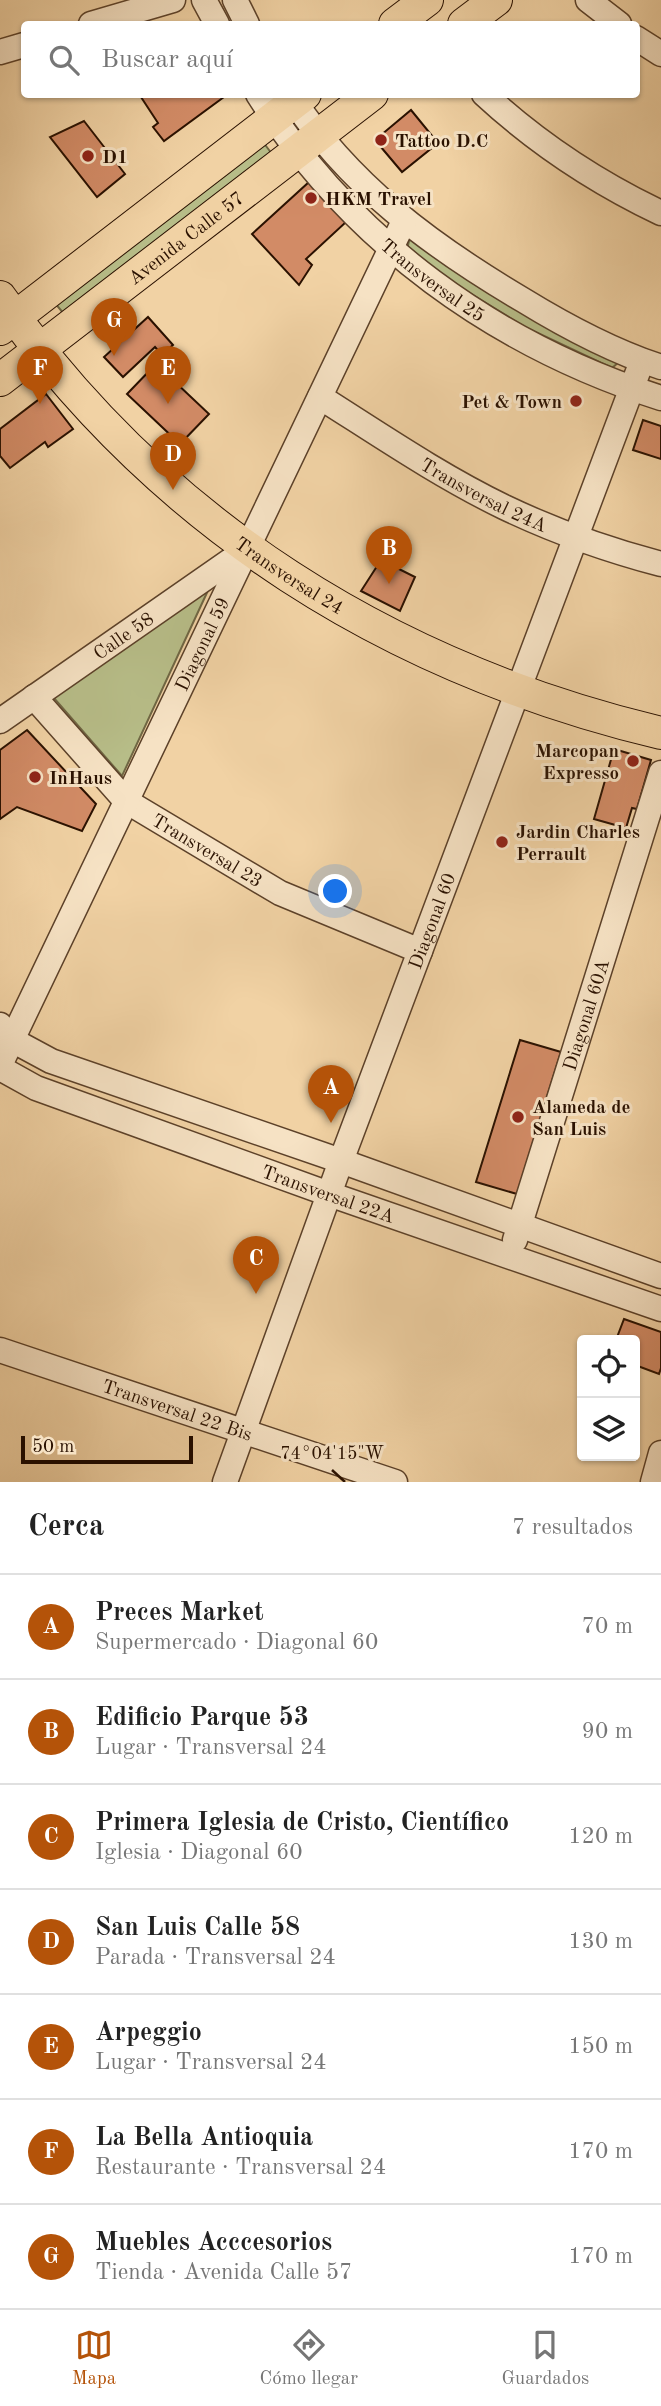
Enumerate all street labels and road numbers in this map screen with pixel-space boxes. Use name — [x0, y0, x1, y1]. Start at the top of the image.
street label: Avenida Calle 57 — [126, 189, 248, 290]
street label: Transversal 25 — [376, 236, 487, 327]
street label: Transversal 24A — [416, 456, 549, 537]
street label: Transversal 24 — [230, 535, 346, 619]
street label: Diagonal 59 — [173, 595, 234, 695]
street label: Calle 58 — [91, 610, 158, 665]
street label: Transversal 23 — [148, 812, 265, 892]
street label: Diagonal 60 — [407, 871, 460, 972]
street label: Diagonal 60A — [561, 957, 614, 1074]
street label: Transversal 22A — [259, 1163, 397, 1228]
street label: Transversal 22 Bis — [99, 1378, 254, 1446]

